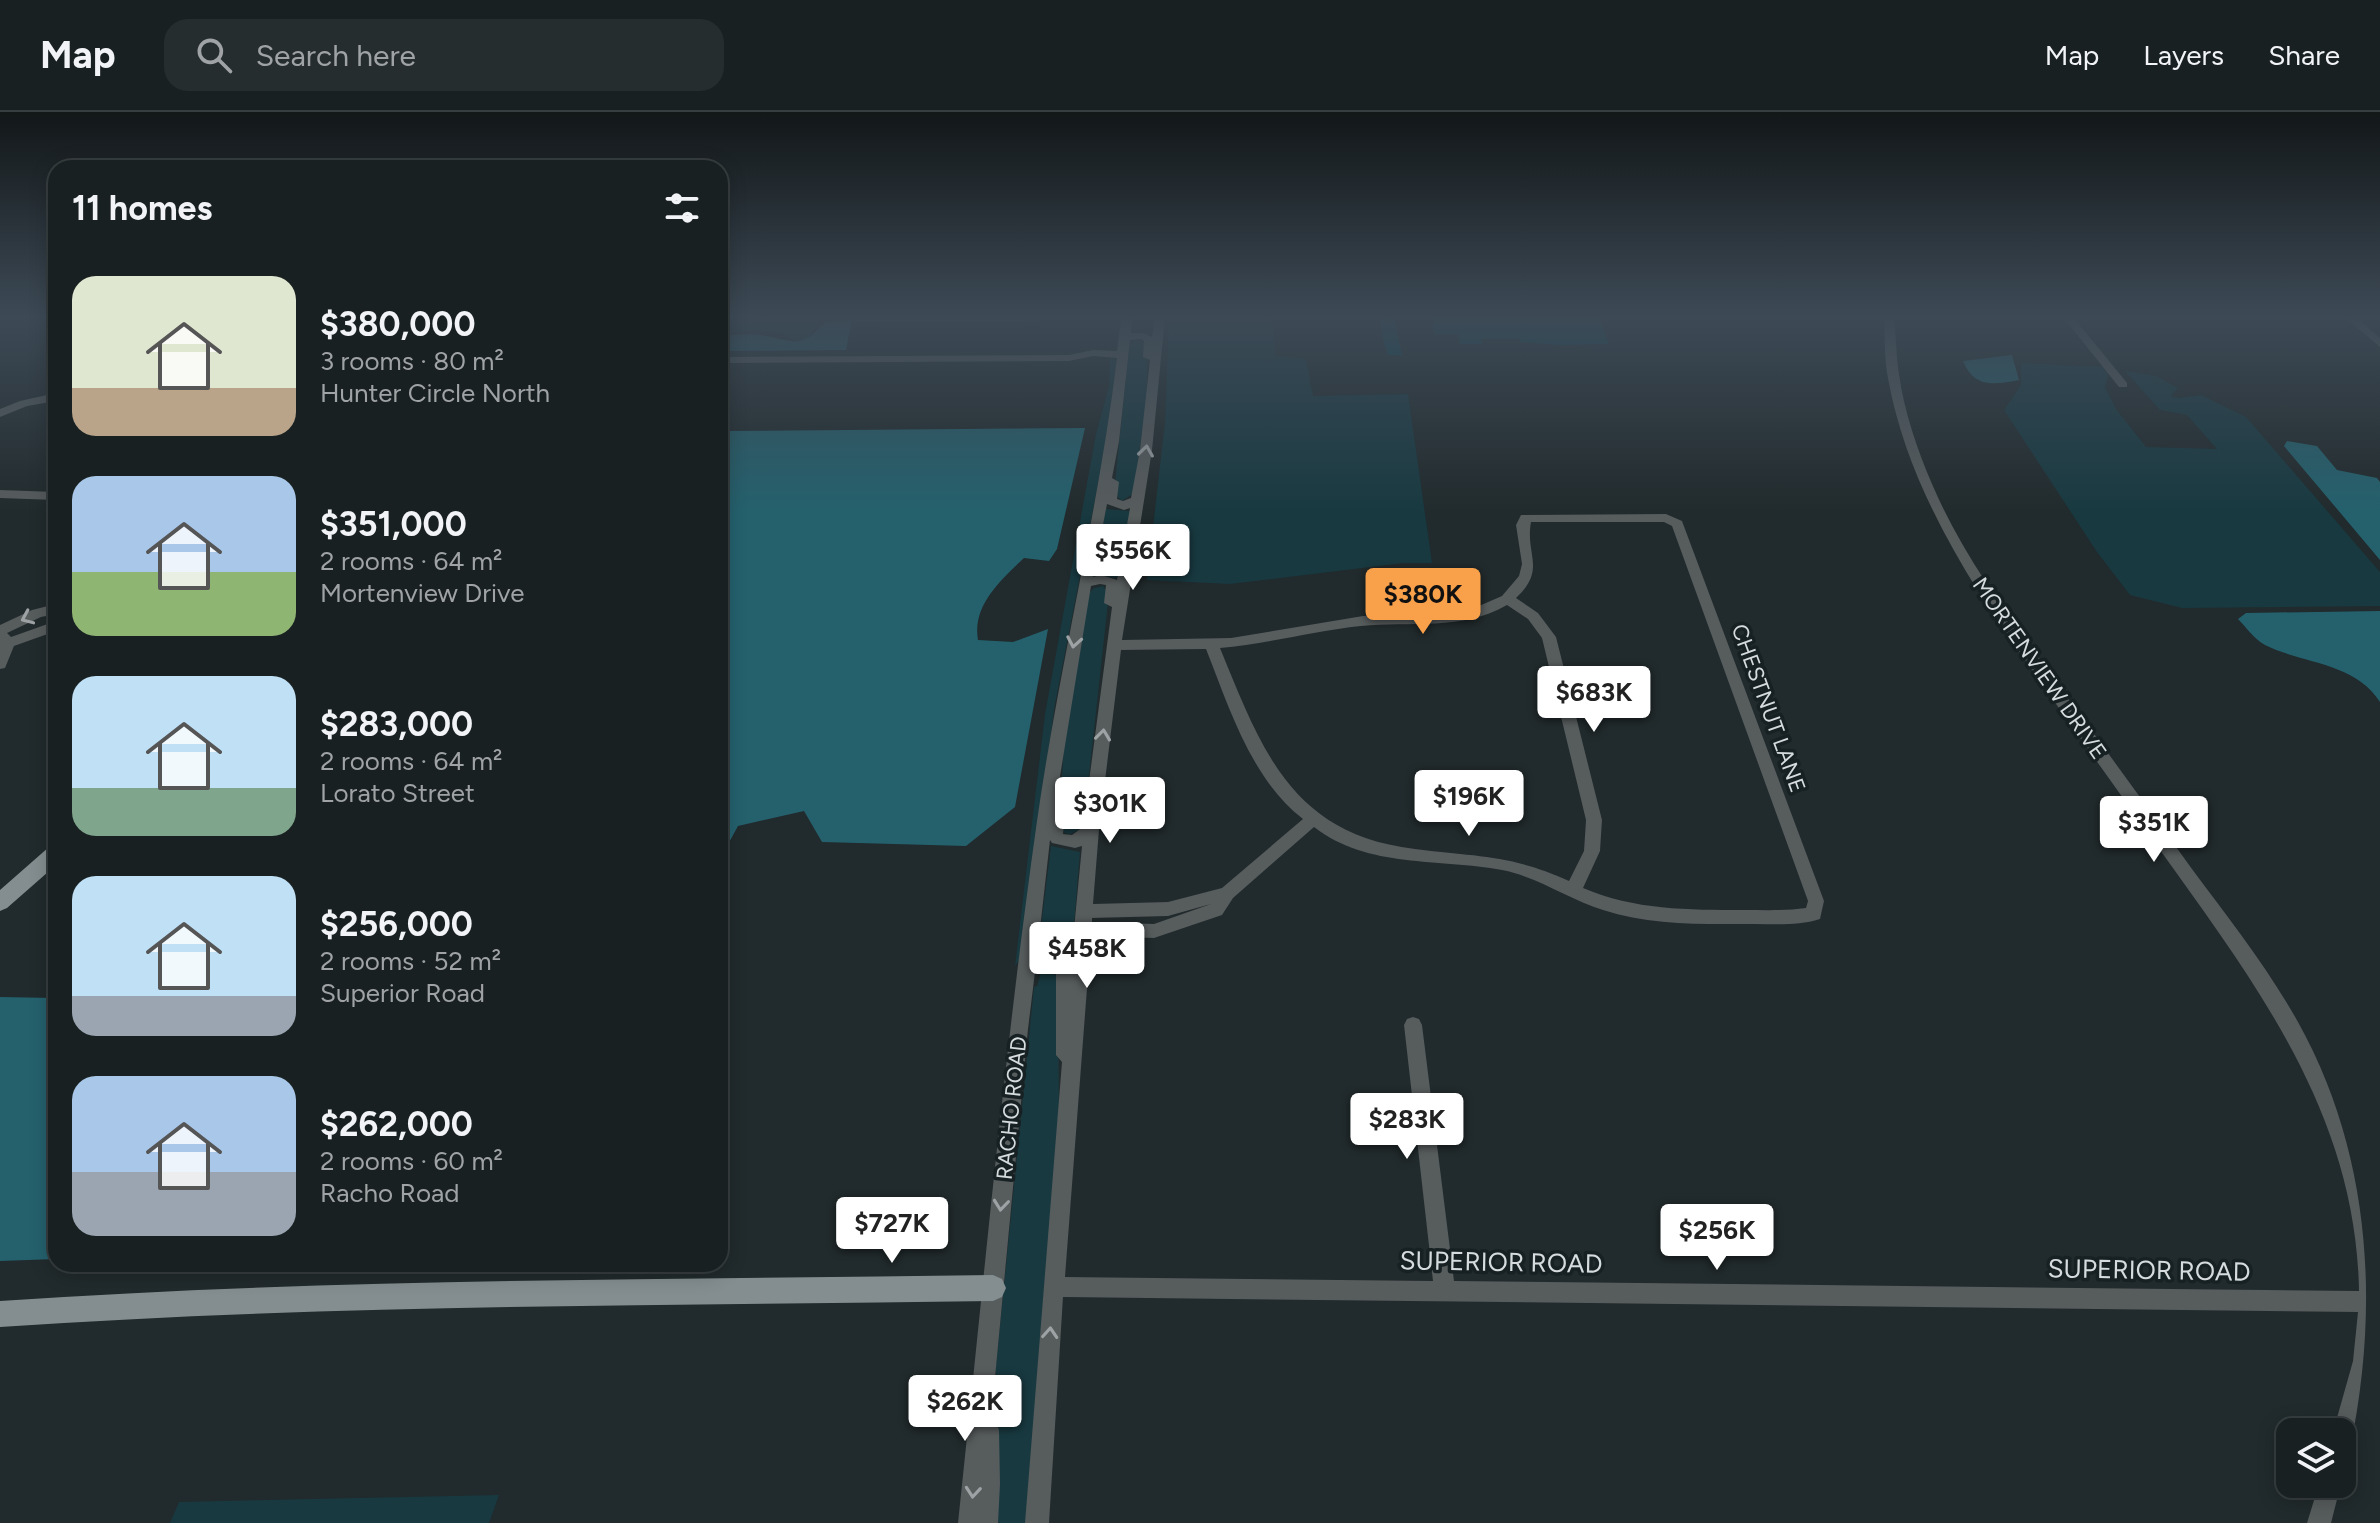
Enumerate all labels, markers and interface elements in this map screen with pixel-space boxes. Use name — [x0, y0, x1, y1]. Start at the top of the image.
search box — [164, 19, 724, 91]
text: Map — [40, 32, 116, 78]
icon: search — [192, 33, 236, 77]
text: Search here — [256, 37, 416, 74]
text: Map — [2045, 38, 2099, 72]
text: Layers — [2143, 38, 2224, 72]
text: Share — [2268, 38, 2340, 72]
icon: filters — [660, 186, 704, 230]
text: 11 homes — [72, 188, 212, 229]
text: $380,000 — [320, 304, 475, 345]
icon: home — [136, 308, 232, 404]
text: 3 rooms · 80 m² — [320, 345, 504, 377]
text: Hunter Circle North — [320, 377, 550, 409]
one-way arrow — [1137, 444, 1154, 457]
text: $351,000 — [320, 504, 467, 545]
icon: home — [136, 508, 232, 604]
pin: $556K — [1077, 524, 1189, 592]
text: $556K — [1094, 534, 1172, 566]
text: 2 rooms · 64 m² — [320, 545, 502, 577]
pin: $380K — [1367, 568, 1479, 636]
street label: MORTENVIEW DRIVE — [1967, 572, 2112, 764]
text: Mortenview Drive — [320, 577, 524, 609]
text: $380K — [1384, 578, 1462, 610]
one-way arrow — [21, 608, 35, 624]
street label: CHESTNUT LANE — [1726, 620, 1812, 796]
one-way arrow — [1066, 635, 1083, 649]
pin: $683K — [1538, 666, 1650, 734]
text: $683K — [1555, 676, 1633, 708]
text: $283,000 — [320, 704, 473, 745]
icon: home — [136, 708, 232, 804]
one-way arrow — [1094, 728, 1111, 742]
text: 2 rooms · 64 m² — [320, 745, 502, 777]
pin: $196K — [1413, 770, 1525, 838]
text: Lorato Street — [320, 777, 475, 809]
pin: $301K — [1054, 777, 1166, 845]
text: $196K — [1433, 780, 1505, 812]
text: $301K — [1073, 787, 1147, 819]
pin: $351K — [2098, 796, 2210, 864]
text: $351K — [2118, 806, 2190, 838]
text: $256,000 — [320, 904, 473, 945]
icon: home — [136, 908, 232, 1004]
pin: $458K — [1031, 922, 1143, 990]
text: $458K — [1047, 932, 1127, 964]
text: 2 rooms · 52 m² — [320, 945, 501, 977]
text: Superior Road — [320, 977, 485, 1009]
street label: RACHO ROAD — [991, 1035, 1032, 1181]
pin: $283K — [1351, 1093, 1463, 1161]
text: $283K — [1368, 1103, 1446, 1135]
text: $262,000 — [320, 1104, 473, 1145]
icon: home — [136, 1108, 232, 1204]
text: 2 rooms · 60 m² — [320, 1145, 503, 1177]
text: Racho Road — [320, 1177, 459, 1209]
pin: $727K — [836, 1197, 948, 1265]
one-way arrow — [993, 1199, 1010, 1212]
pin: $256K — [1661, 1204, 1773, 1272]
text: $727K — [854, 1207, 930, 1239]
text: $256K — [1679, 1214, 1755, 1246]
street label: SUPERIOR ROAD — [1399, 1244, 1603, 1280]
street label: SUPERIOR ROAD — [2047, 1252, 2251, 1288]
one-way arrow — [1041, 1326, 1058, 1339]
pin: $262K — [909, 1375, 1021, 1443]
text: $262K — [927, 1385, 1003, 1417]
map controls — [2276, 1418, 2356, 1498]
button: layers — [2276, 1418, 2356, 1498]
one-way arrow — [965, 1486, 982, 1499]

